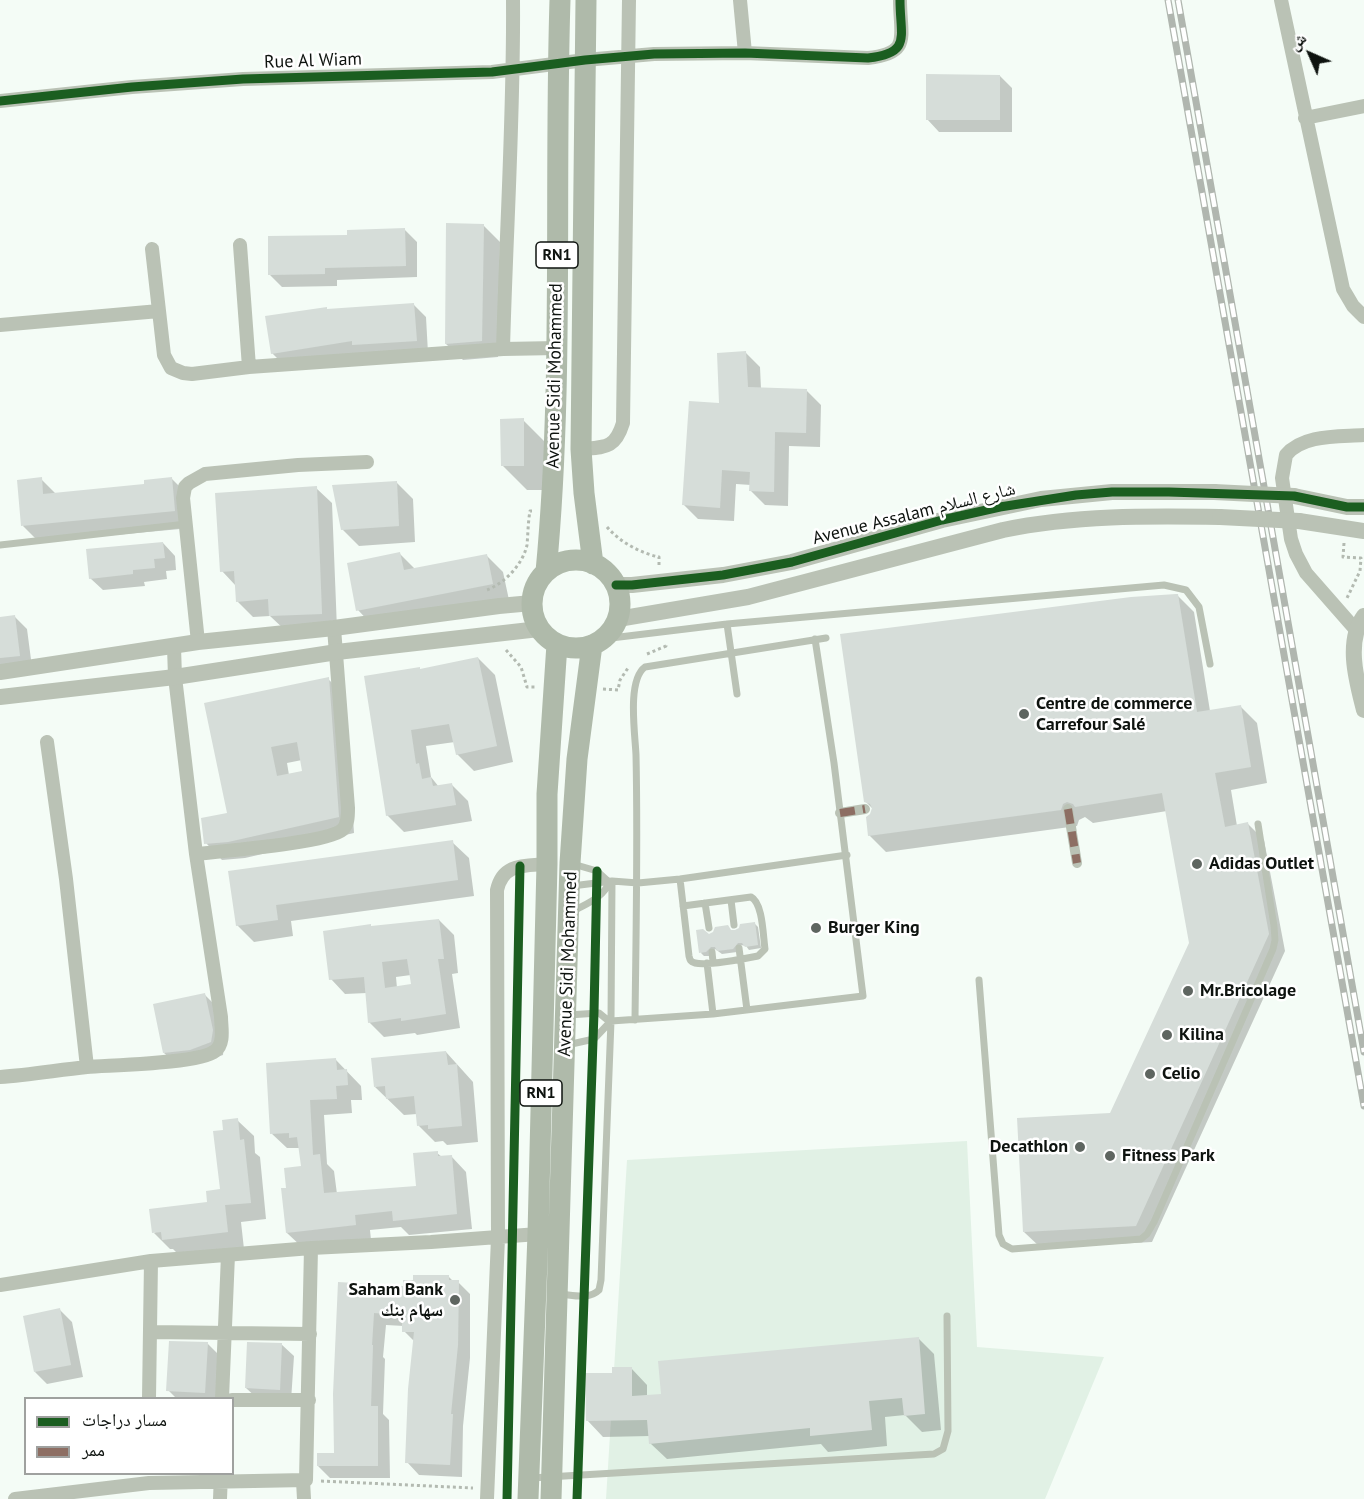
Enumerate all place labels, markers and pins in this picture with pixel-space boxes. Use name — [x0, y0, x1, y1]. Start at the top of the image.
place label: Centre de commerce Carrefour Salé — [1036, 693, 1192, 736]
marker: Centre de commerce Carrefour Salé — [1017, 707, 1031, 721]
place label: Adidas Outlet — [1209, 853, 1314, 875]
marker: Adidas Outlet — [1190, 857, 1204, 871]
place label: Burger King — [828, 917, 920, 939]
marker: Burger King — [809, 921, 823, 935]
place label: Mr.Bricolage — [1200, 980, 1296, 1002]
marker: Mr.Bricolage — [1181, 984, 1195, 998]
place label: Kilina — [1179, 1024, 1224, 1046]
marker: Kilina — [1160, 1028, 1174, 1042]
place label: Celio — [1162, 1063, 1200, 1085]
marker: Celio — [1143, 1067, 1157, 1081]
place label: Decathlon — [990, 1136, 1068, 1158]
marker: Decathlon — [1073, 1140, 1087, 1154]
place label: Fitness Park — [1122, 1145, 1215, 1167]
marker: Fitness Park — [1103, 1149, 1117, 1163]
place label: Saham Bank سهام بنك — [349, 1279, 443, 1322]
marker: Saham Bank سهام بنك — [448, 1293, 462, 1307]

